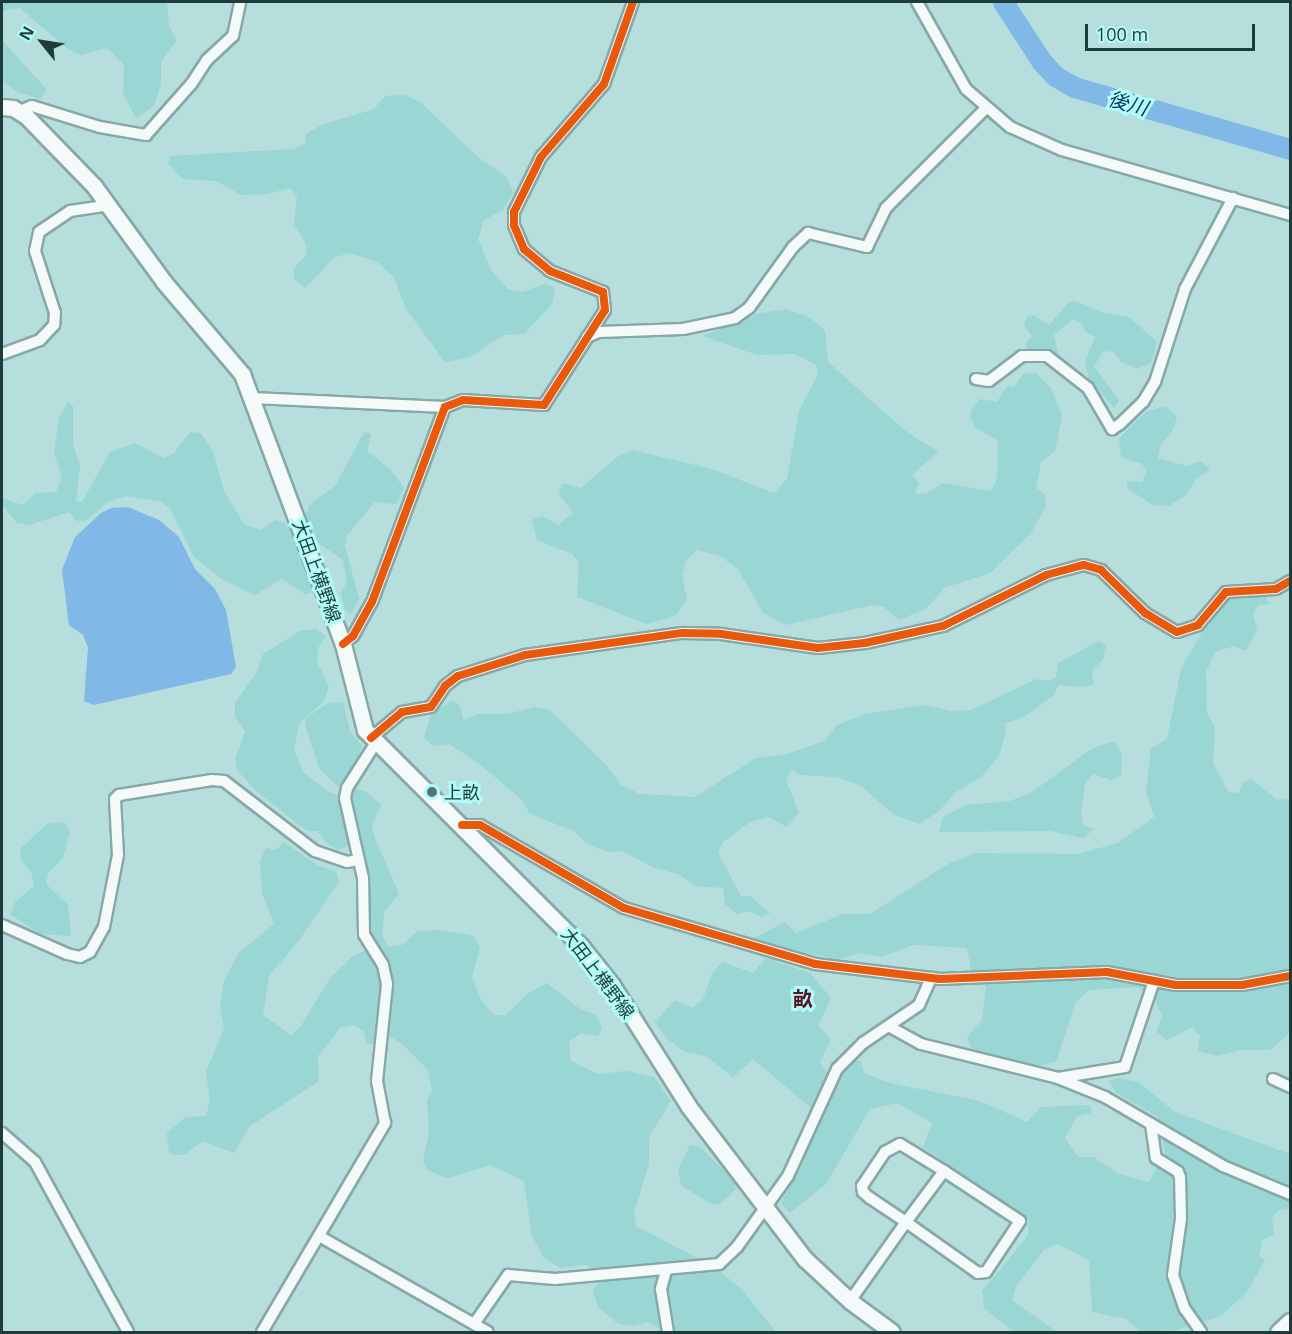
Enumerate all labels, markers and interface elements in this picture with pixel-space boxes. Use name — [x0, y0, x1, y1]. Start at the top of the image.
north arrow — [12, 12, 72, 72]
scale bar — [1088, 12, 1258, 50]
text: N — [14, 22, 39, 44]
text: 100 m — [1096, 22, 1148, 46]
water label: 後川 — [1105, 86, 1151, 120]
street label: 大田上横野線 — [288, 517, 346, 625]
place label: 上畝 — [444, 781, 480, 803]
marker: 上畝 — [425, 785, 439, 799]
street label: 大田上横野線 — [557, 923, 639, 1023]
district label: 畝 — [793, 986, 813, 1010]

